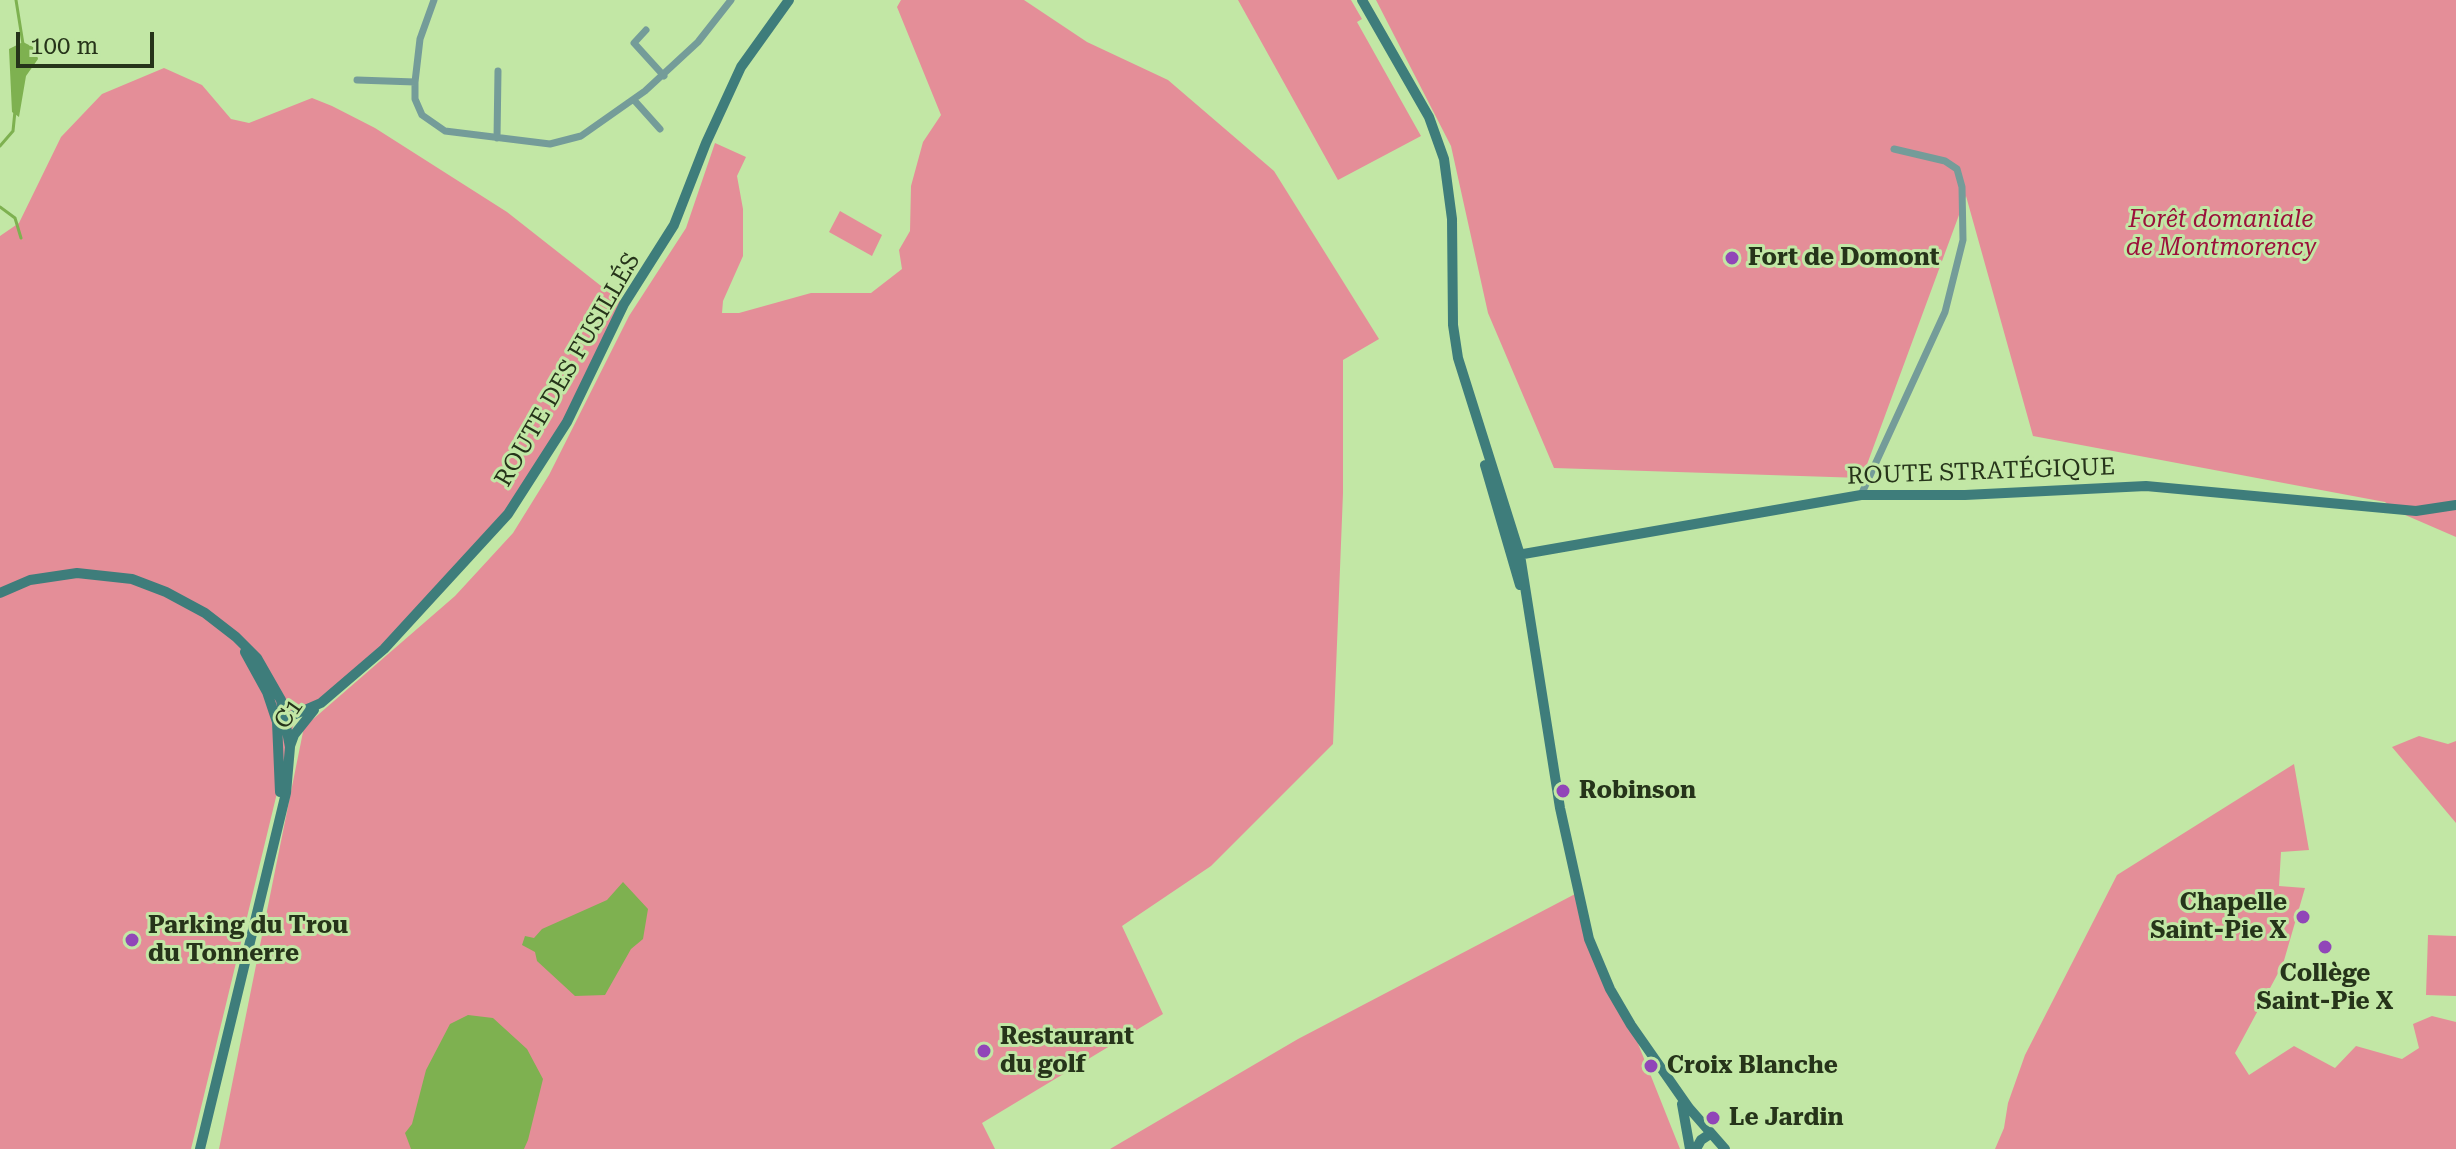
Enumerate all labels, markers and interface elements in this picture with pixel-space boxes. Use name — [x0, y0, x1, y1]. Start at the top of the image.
scale bar — [20, 16, 158, 66]
text: 100 m — [30, 32, 98, 60]
park label: Forêt domaniale de Montmorency — [2126, 206, 2316, 262]
place label: Fort de Domont — [1748, 244, 1940, 272]
street label: ROUTE DES FUSILLÉS — [489, 248, 647, 492]
marker: Fort de Domont — [1723, 249, 1741, 267]
street label: ROUTE STRATÉGIQUE — [1846, 453, 2116, 491]
street label: C1 — [268, 693, 310, 735]
place label: Robinson — [1579, 777, 1696, 805]
marker: Robinson — [1554, 782, 1572, 800]
place label: Chapelle Saint-Pie X — [2150, 889, 2287, 945]
marker: Chapelle Saint-Pie X — [2294, 908, 2312, 926]
place label: Parking du Trou du Tonnerre — [148, 912, 348, 968]
marker: Parking du Trou du Tonnerre — [123, 931, 141, 949]
marker: Collège Saint-Pie X — [2316, 938, 2334, 956]
place label: Collège Saint-Pie X — [2257, 960, 2393, 1016]
place label: Restaurant du golf — [1000, 1023, 1134, 1079]
marker: Restaurant du golf — [975, 1042, 993, 1060]
place label: Croix Blanche — [1667, 1052, 1838, 1080]
marker: Croix Blanche — [1642, 1057, 1660, 1075]
place label: Le Jardin — [1729, 1104, 1844, 1132]
marker: Le Jardin — [1704, 1109, 1722, 1127]

